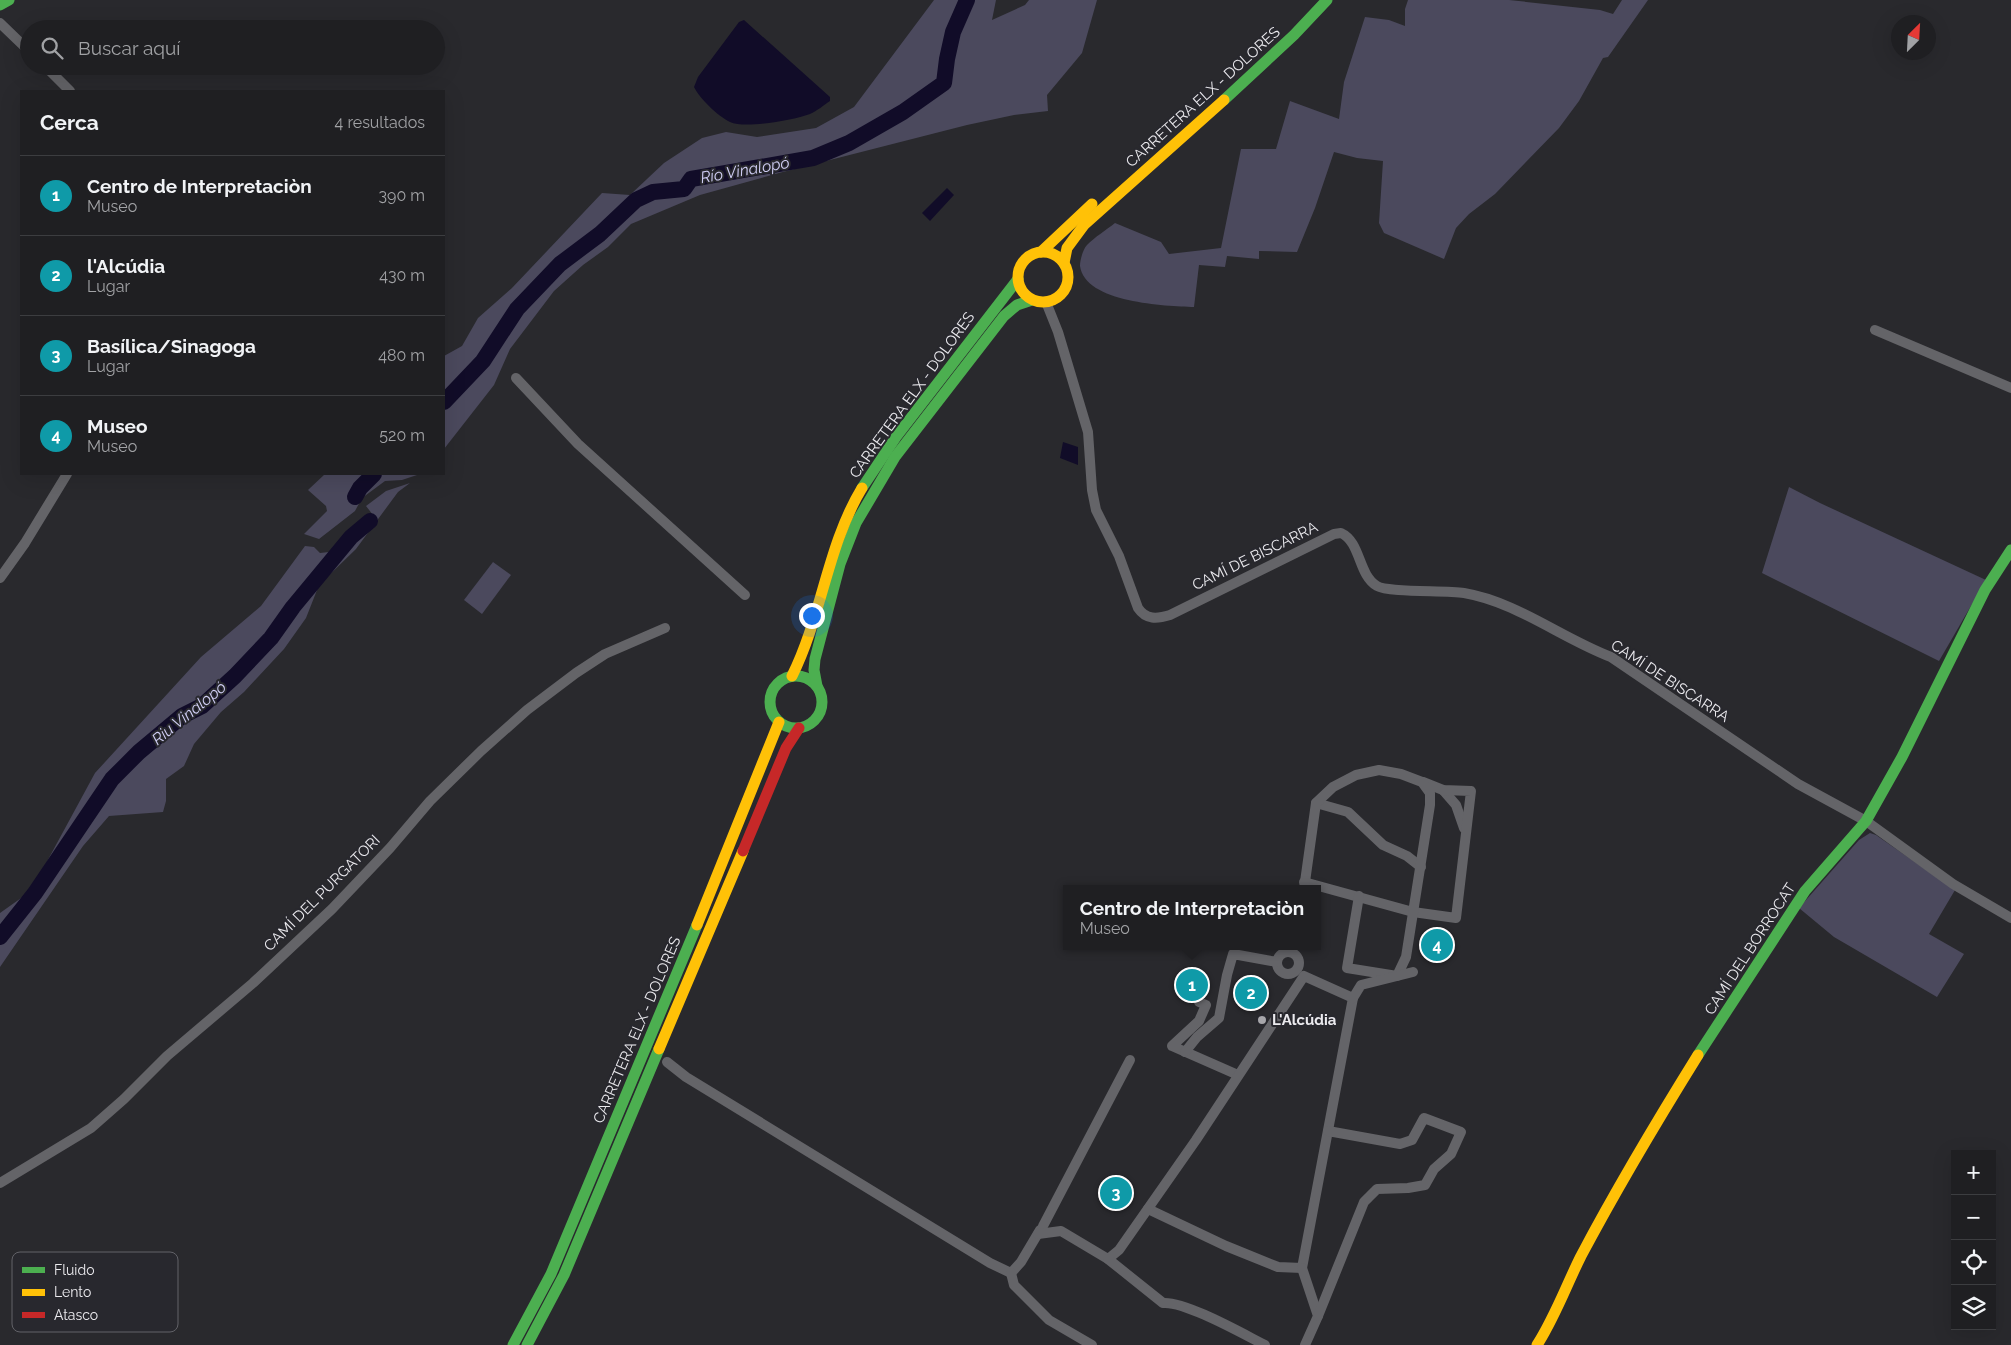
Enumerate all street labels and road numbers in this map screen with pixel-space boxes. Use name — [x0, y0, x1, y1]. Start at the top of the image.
street label: CARRETERA ELX - DOLORES — [1122, 23, 1284, 171]
street label: CARRETERA ELX - DOLORES — [846, 308, 978, 482]
street label: CAMÍ DE BISCARRA — [1189, 518, 1321, 594]
street label: CAMÍ DE BISCARRA — [1607, 636, 1733, 726]
street label: CAMÍ DEL PURGATORI — [260, 831, 384, 955]
street label: CAMÍ DEL BORROCAT — [1701, 880, 1799, 1018]
street label: CARRETERA ELX - DOLORES — [589, 934, 685, 1126]

